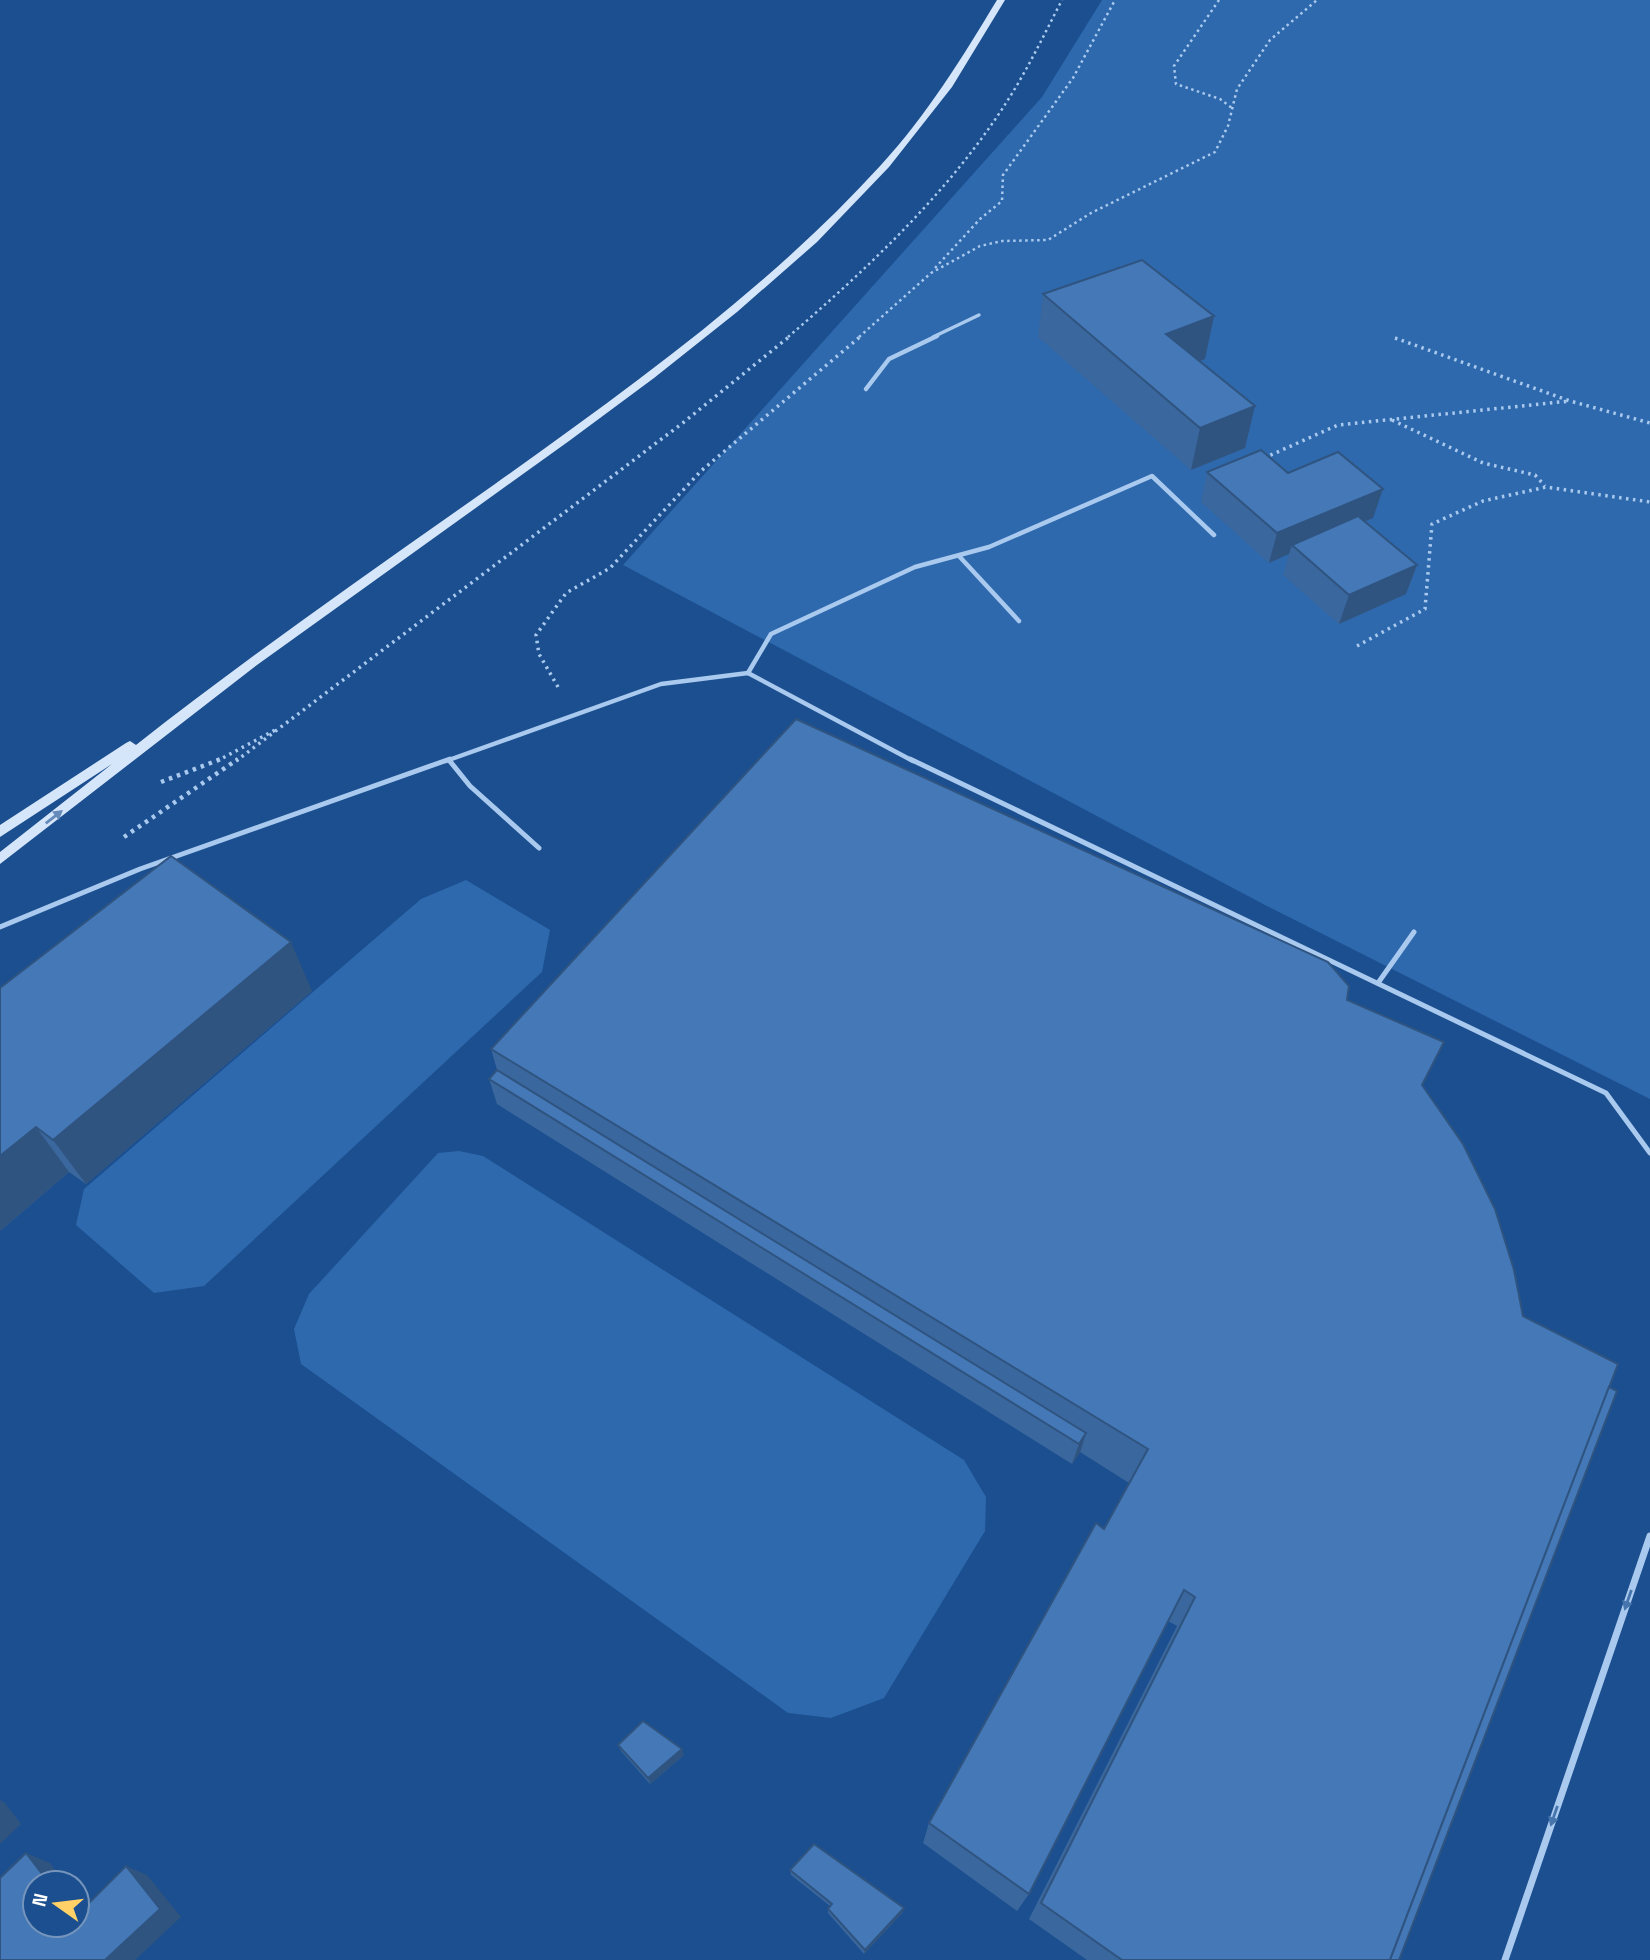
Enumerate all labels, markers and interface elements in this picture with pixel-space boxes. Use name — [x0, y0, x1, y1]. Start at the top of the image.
one-way arrow — [45, 810, 63, 825]
one-way arrow — [1622, 1590, 1633, 1611]
one-way arrow — [1548, 1805, 1559, 1826]
north arrow — [21, 1869, 91, 1939]
text: N — [26, 1891, 54, 1909]

